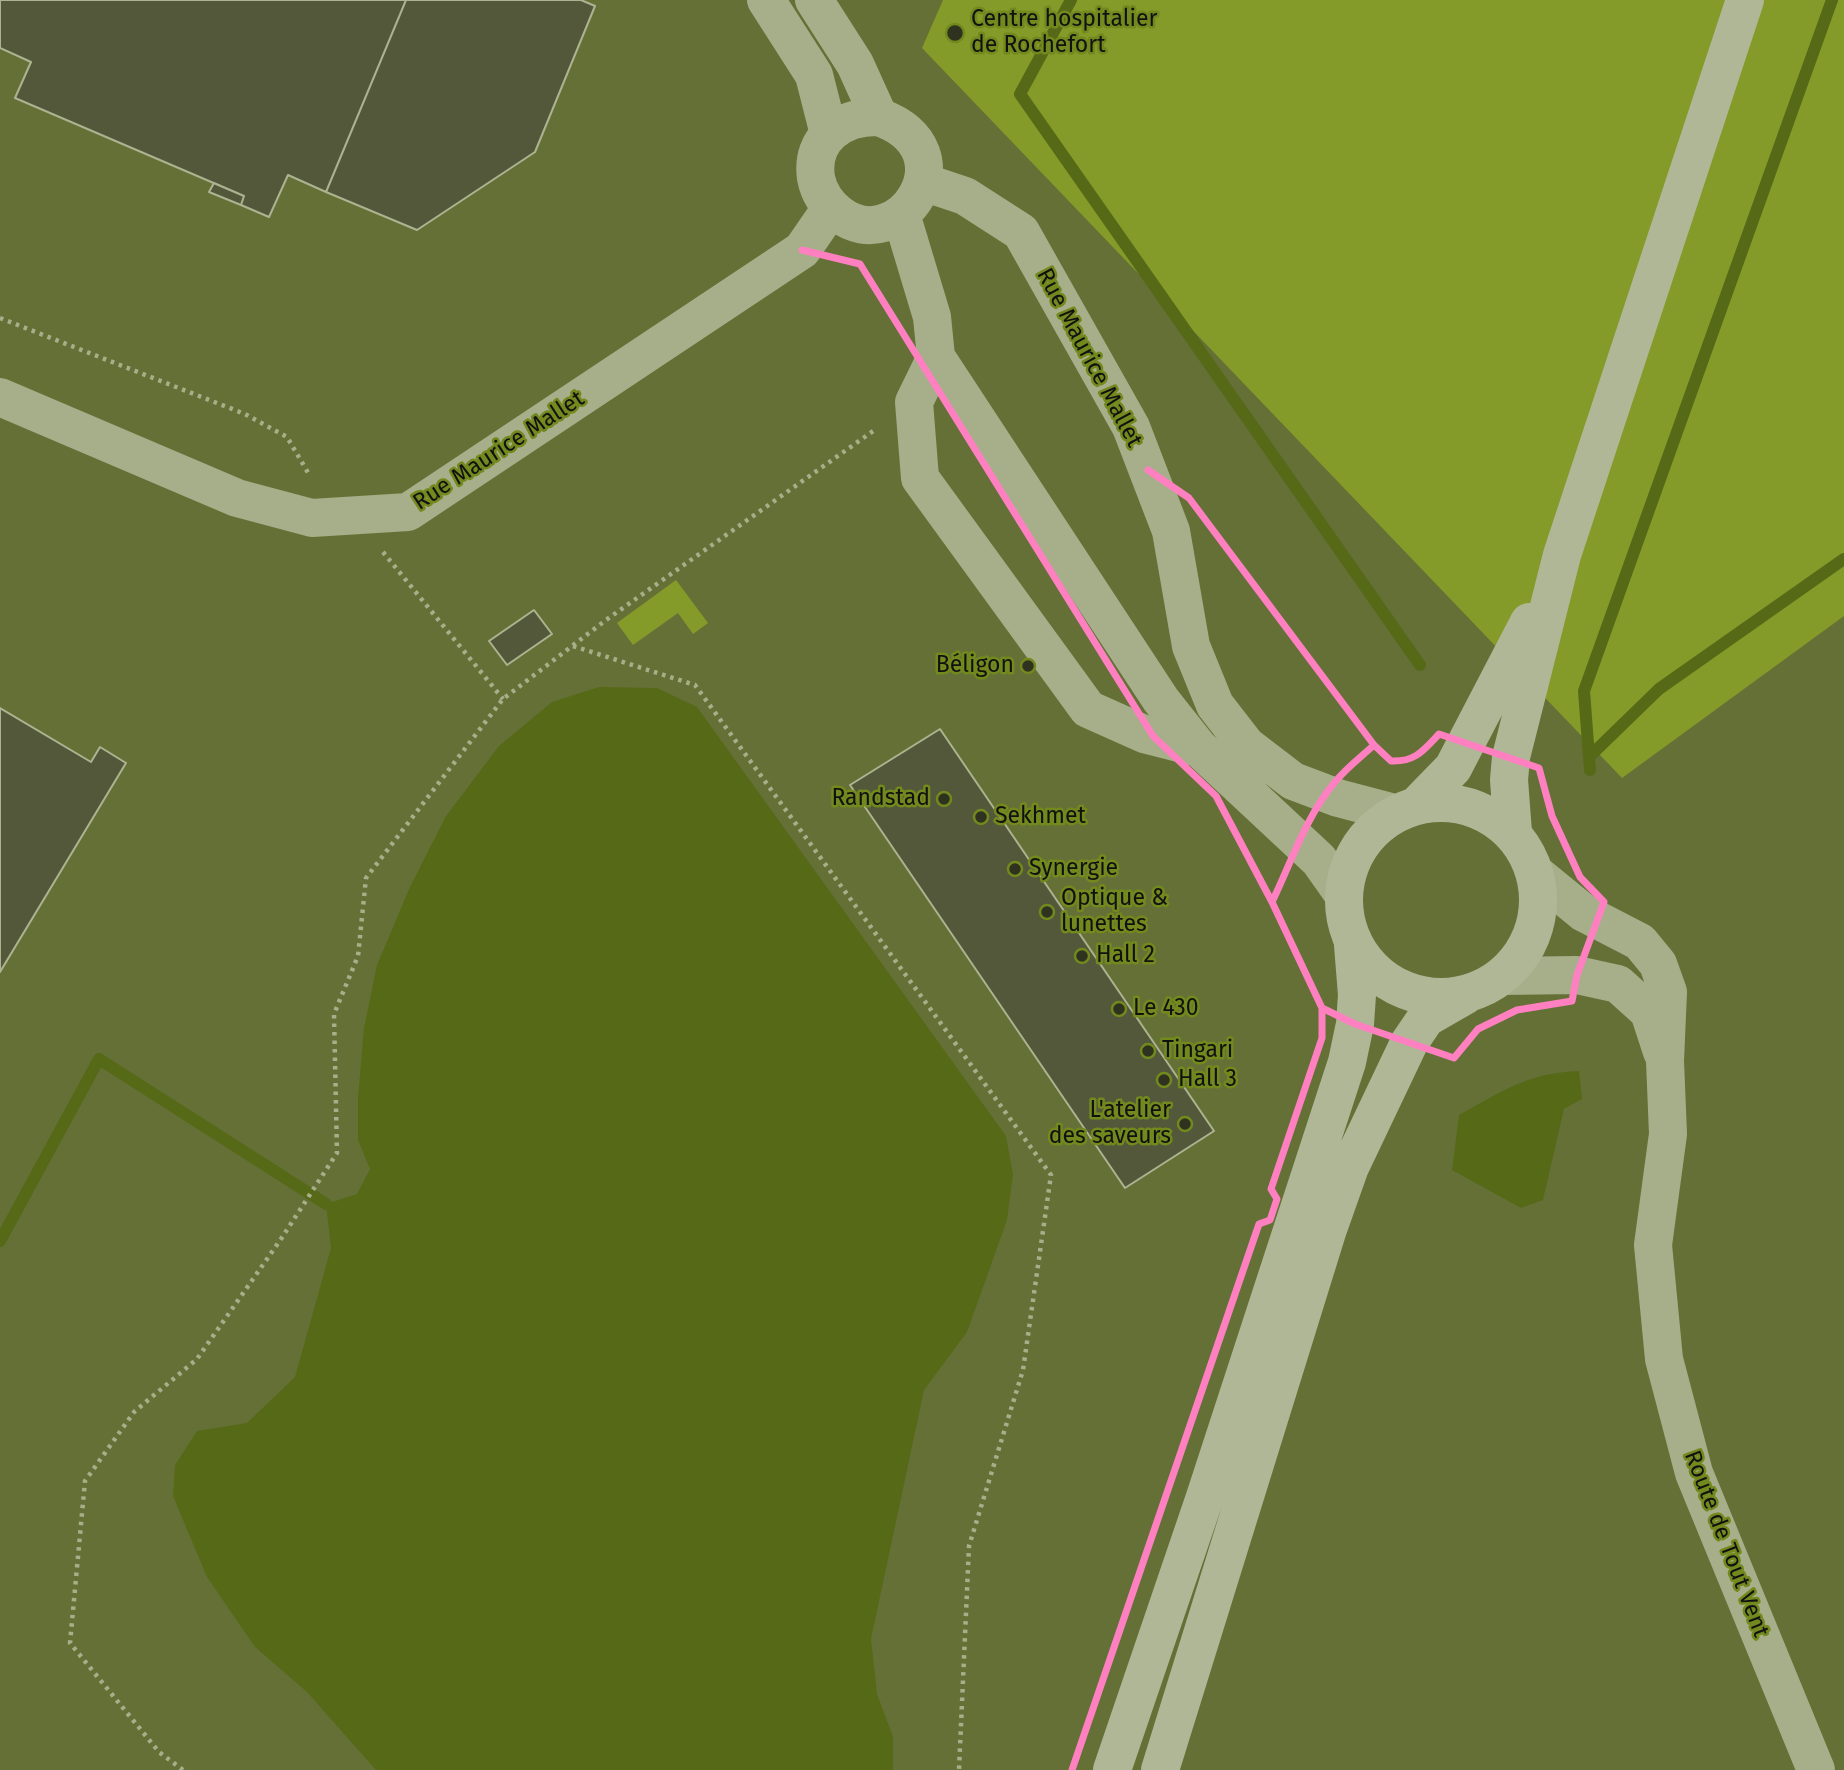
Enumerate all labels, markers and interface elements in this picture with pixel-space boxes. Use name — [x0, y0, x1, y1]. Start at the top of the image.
place label: Centre hospitalier de Rochefort — [971, 6, 1157, 60]
marker: Centre hospitalier de Rochefort — [945, 23, 965, 43]
street label: Rue Maurice Mallet — [1030, 264, 1148, 452]
street label: Rue Maurice Mallet — [408, 385, 590, 517]
place label: Béligon — [936, 652, 1014, 680]
marker: Béligon — [1020, 658, 1036, 674]
place label: Randstad — [831, 785, 930, 813]
marker: Randstad — [936, 791, 952, 807]
place label: Sekhmet — [995, 803, 1086, 831]
marker: Sekhmet — [973, 809, 989, 825]
place label: Synergie — [1029, 855, 1118, 883]
marker: Synergie — [1007, 861, 1023, 877]
place label: Optique & lunettes — [1061, 885, 1168, 939]
marker: Optique & lunettes — [1039, 904, 1055, 920]
place label: Hall 2 — [1096, 942, 1155, 970]
marker: Hall 2 — [1074, 948, 1090, 964]
place label: Le 430 — [1133, 995, 1199, 1023]
marker: Le 430 — [1111, 1001, 1127, 1017]
place label: Tingari — [1162, 1037, 1233, 1065]
marker: Tingari — [1140, 1043, 1156, 1059]
place label: Hall 3 — [1178, 1066, 1237, 1094]
marker: Hall 3 — [1156, 1072, 1172, 1088]
place label: L'atelier des saveurs — [1049, 1097, 1171, 1151]
marker: L'atelier des saveurs — [1177, 1116, 1193, 1132]
street label: Route de Tout Vent — [1678, 1447, 1774, 1641]

